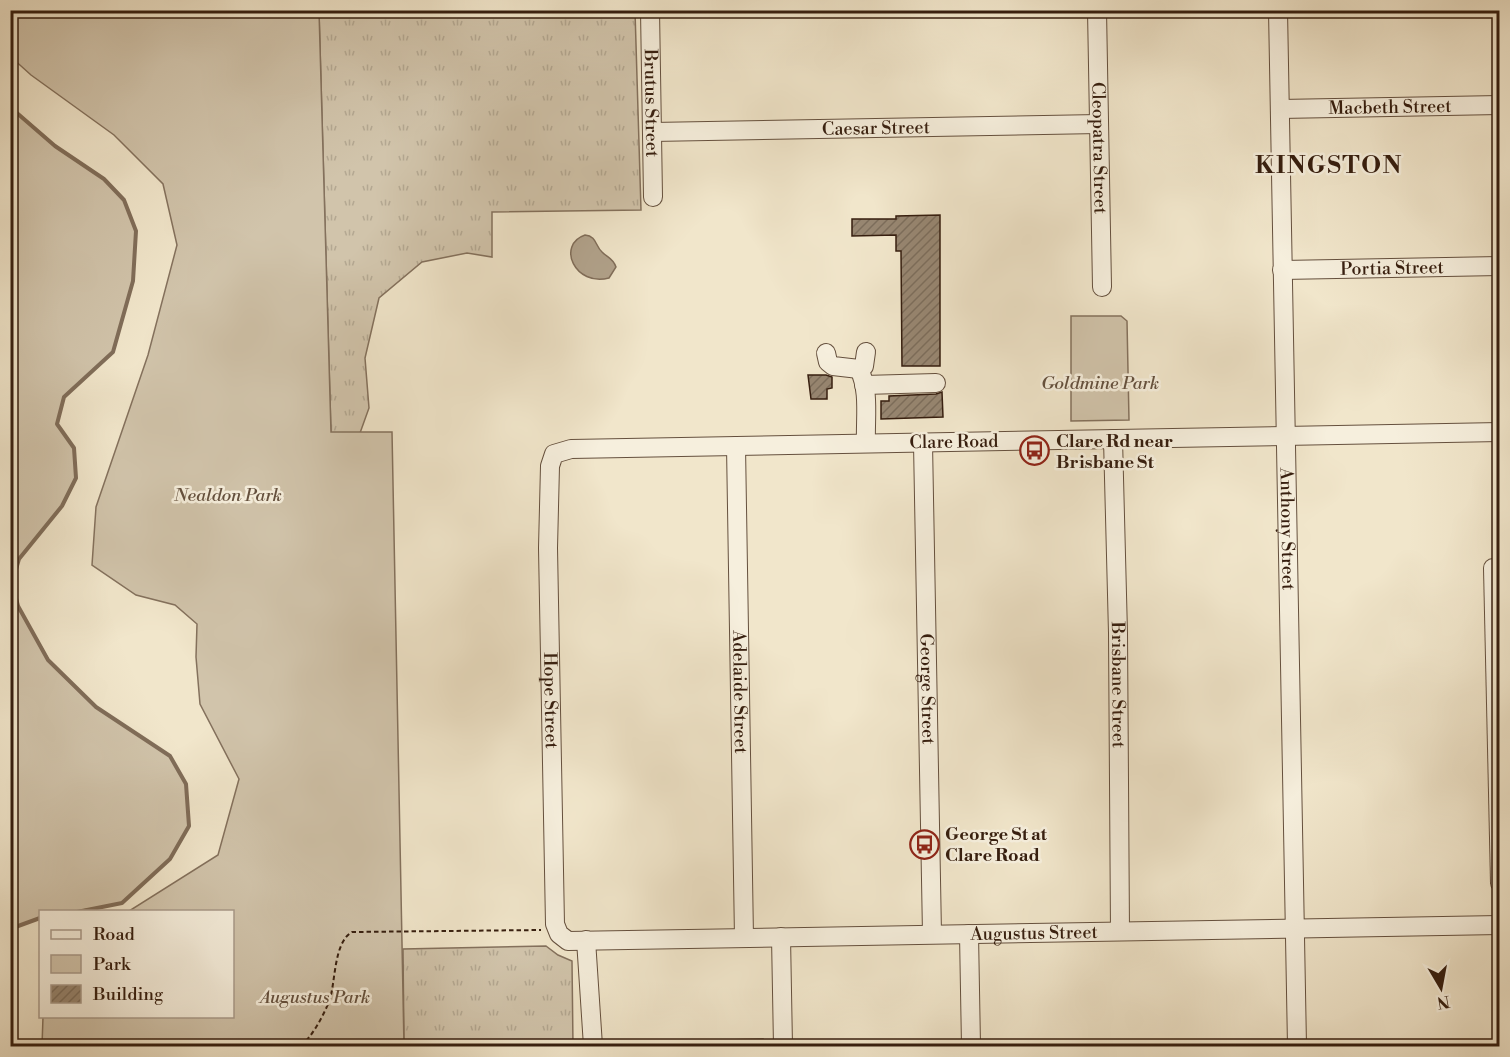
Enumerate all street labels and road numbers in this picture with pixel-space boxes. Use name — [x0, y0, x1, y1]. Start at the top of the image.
street label: Brutus Street — [639, 48, 664, 158]
street label: Cleopatra Street — [1087, 82, 1112, 215]
street label: Macbeth Street — [1328, 94, 1452, 120]
street label: Caesar Street — [822, 116, 931, 140]
street label: Portia Street — [1340, 256, 1445, 280]
street label: Clare Road — [909, 430, 999, 454]
street label: Anthony Street — [1275, 466, 1300, 591]
street label: Brisbane Street — [1106, 620, 1130, 749]
street label: Adelaide Street — [727, 629, 753, 755]
street label: George Street — [915, 633, 940, 745]
street label: Hope Street — [538, 652, 563, 750]
street label: Augustus Street — [969, 920, 1099, 946]

